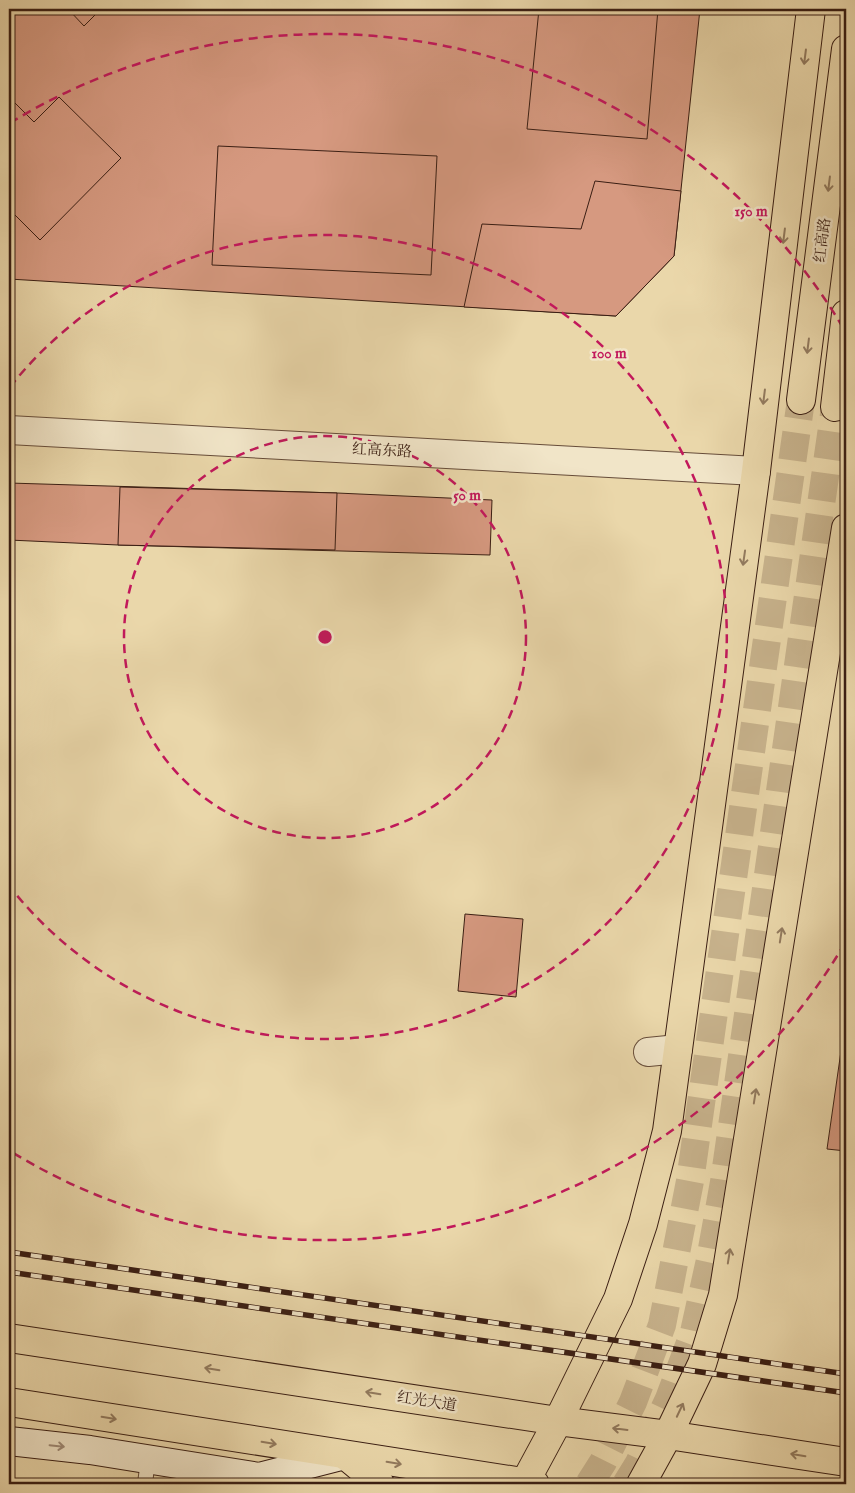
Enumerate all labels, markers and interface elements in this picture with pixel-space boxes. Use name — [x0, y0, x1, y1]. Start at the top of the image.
one-way arrow — [800, 49, 810, 65]
one-way arrow — [824, 176, 834, 192]
text: 150 m — [734, 202, 768, 221]
street label: 红高路 — [810, 217, 835, 264]
one-way arrow — [779, 228, 789, 244]
one-way arrow — [803, 337, 813, 353]
text: 100 m — [591, 344, 627, 363]
one-way arrow — [759, 389, 769, 405]
street label: 红高东路 — [352, 439, 412, 462]
text: 50 m — [453, 486, 481, 505]
one-way arrow — [739, 550, 749, 566]
centre of rings — [316, 628, 334, 646]
one-way arrow — [776, 928, 786, 944]
one-way arrow — [750, 1088, 760, 1104]
one-way arrow — [724, 1248, 734, 1264]
one-way arrow — [204, 1363, 220, 1373]
street label: 红光大道 — [396, 1387, 458, 1416]
one-way arrow — [365, 1388, 381, 1398]
one-way arrow — [676, 1403, 685, 1418]
one-way arrow — [100, 1413, 116, 1423]
one-way arrow — [612, 1424, 628, 1434]
one-way arrow — [261, 1439, 277, 1449]
one-way arrow — [49, 1441, 65, 1451]
one-way arrow — [790, 1450, 806, 1460]
one-way arrow — [385, 1458, 401, 1468]

